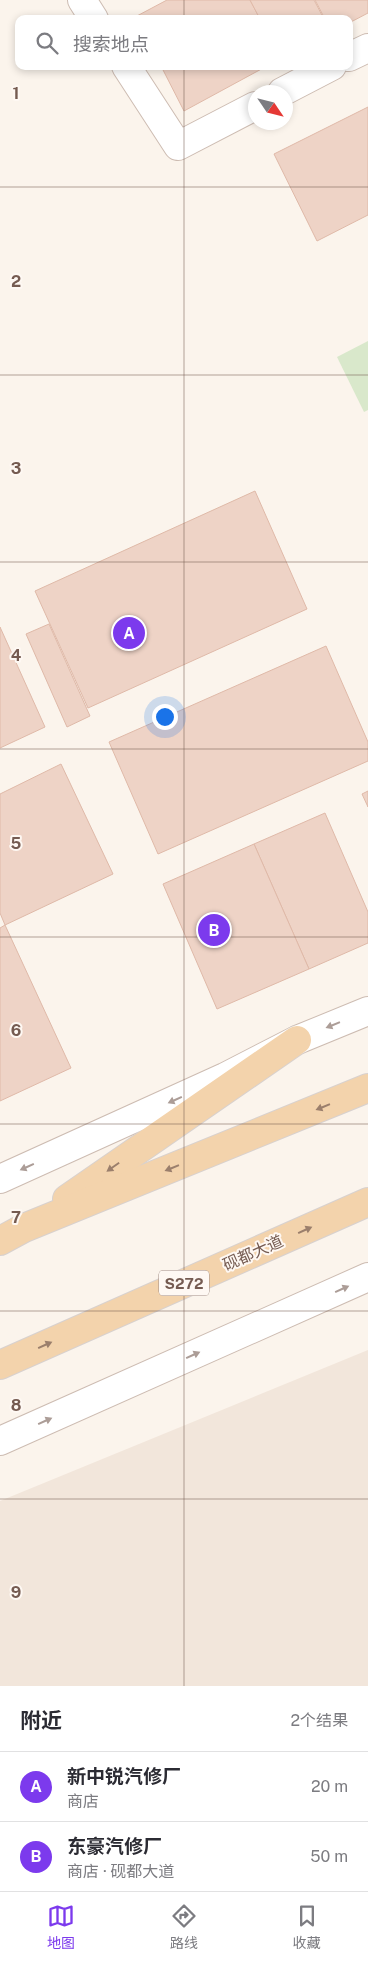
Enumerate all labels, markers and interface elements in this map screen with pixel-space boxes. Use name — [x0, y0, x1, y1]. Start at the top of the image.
search box — [15, 15, 353, 70]
icon: search — [33, 29, 61, 57]
text: 搜索地点 — [73, 33, 149, 55]
text: 1 — [13, 84, 19, 103]
north arrow — [248, 85, 293, 130]
text: 2 — [11, 272, 21, 291]
text: 3 — [11, 459, 21, 478]
pin: A — [113, 614, 145, 652]
text: 4 — [11, 646, 22, 665]
your location — [152, 704, 178, 730]
text: 5 — [11, 834, 22, 853]
pin: B — [198, 911, 230, 949]
text: 6 — [11, 1021, 21, 1040]
one-way arrow — [325, 1022, 340, 1030]
one-way arrow — [168, 1096, 182, 1104]
one-way arrow — [316, 1103, 330, 1111]
one-way arrow — [106, 1162, 120, 1172]
one-way arrow — [20, 1163, 34, 1171]
one-way arrow — [164, 1164, 179, 1172]
text: 7 — [11, 1208, 21, 1227]
one-way arrow — [298, 1225, 312, 1233]
street label: 砚都大道 — [220, 1231, 286, 1275]
road number: S272 — [159, 1270, 209, 1296]
one-way arrow — [335, 1284, 349, 1292]
one-way arrow — [38, 1341, 52, 1349]
one-way arrow — [186, 1350, 200, 1358]
text: 8 — [11, 1396, 22, 1415]
one-way arrow — [38, 1416, 52, 1424]
text: 9 — [11, 1583, 21, 1602]
text: 附近 — [20, 1708, 62, 1733]
text: 2个结果 — [290, 1711, 348, 1730]
text: 新中锐汽修厂 — [67, 1765, 181, 1787]
text: A — [30, 1777, 42, 1796]
text: 20 m — [311, 1777, 348, 1796]
text: 商店 — [67, 1792, 99, 1811]
text: 东豪汽修厂 — [67, 1835, 162, 1857]
text: B — [31, 1847, 41, 1866]
text: 50 m — [310, 1847, 348, 1866]
text: 商店 · 砚都大道 — [67, 1862, 174, 1881]
tab: 地图 — [47, 1902, 75, 1952]
tab: 路线 — [170, 1902, 198, 1952]
tab: 收藏 — [293, 1902, 321, 1952]

